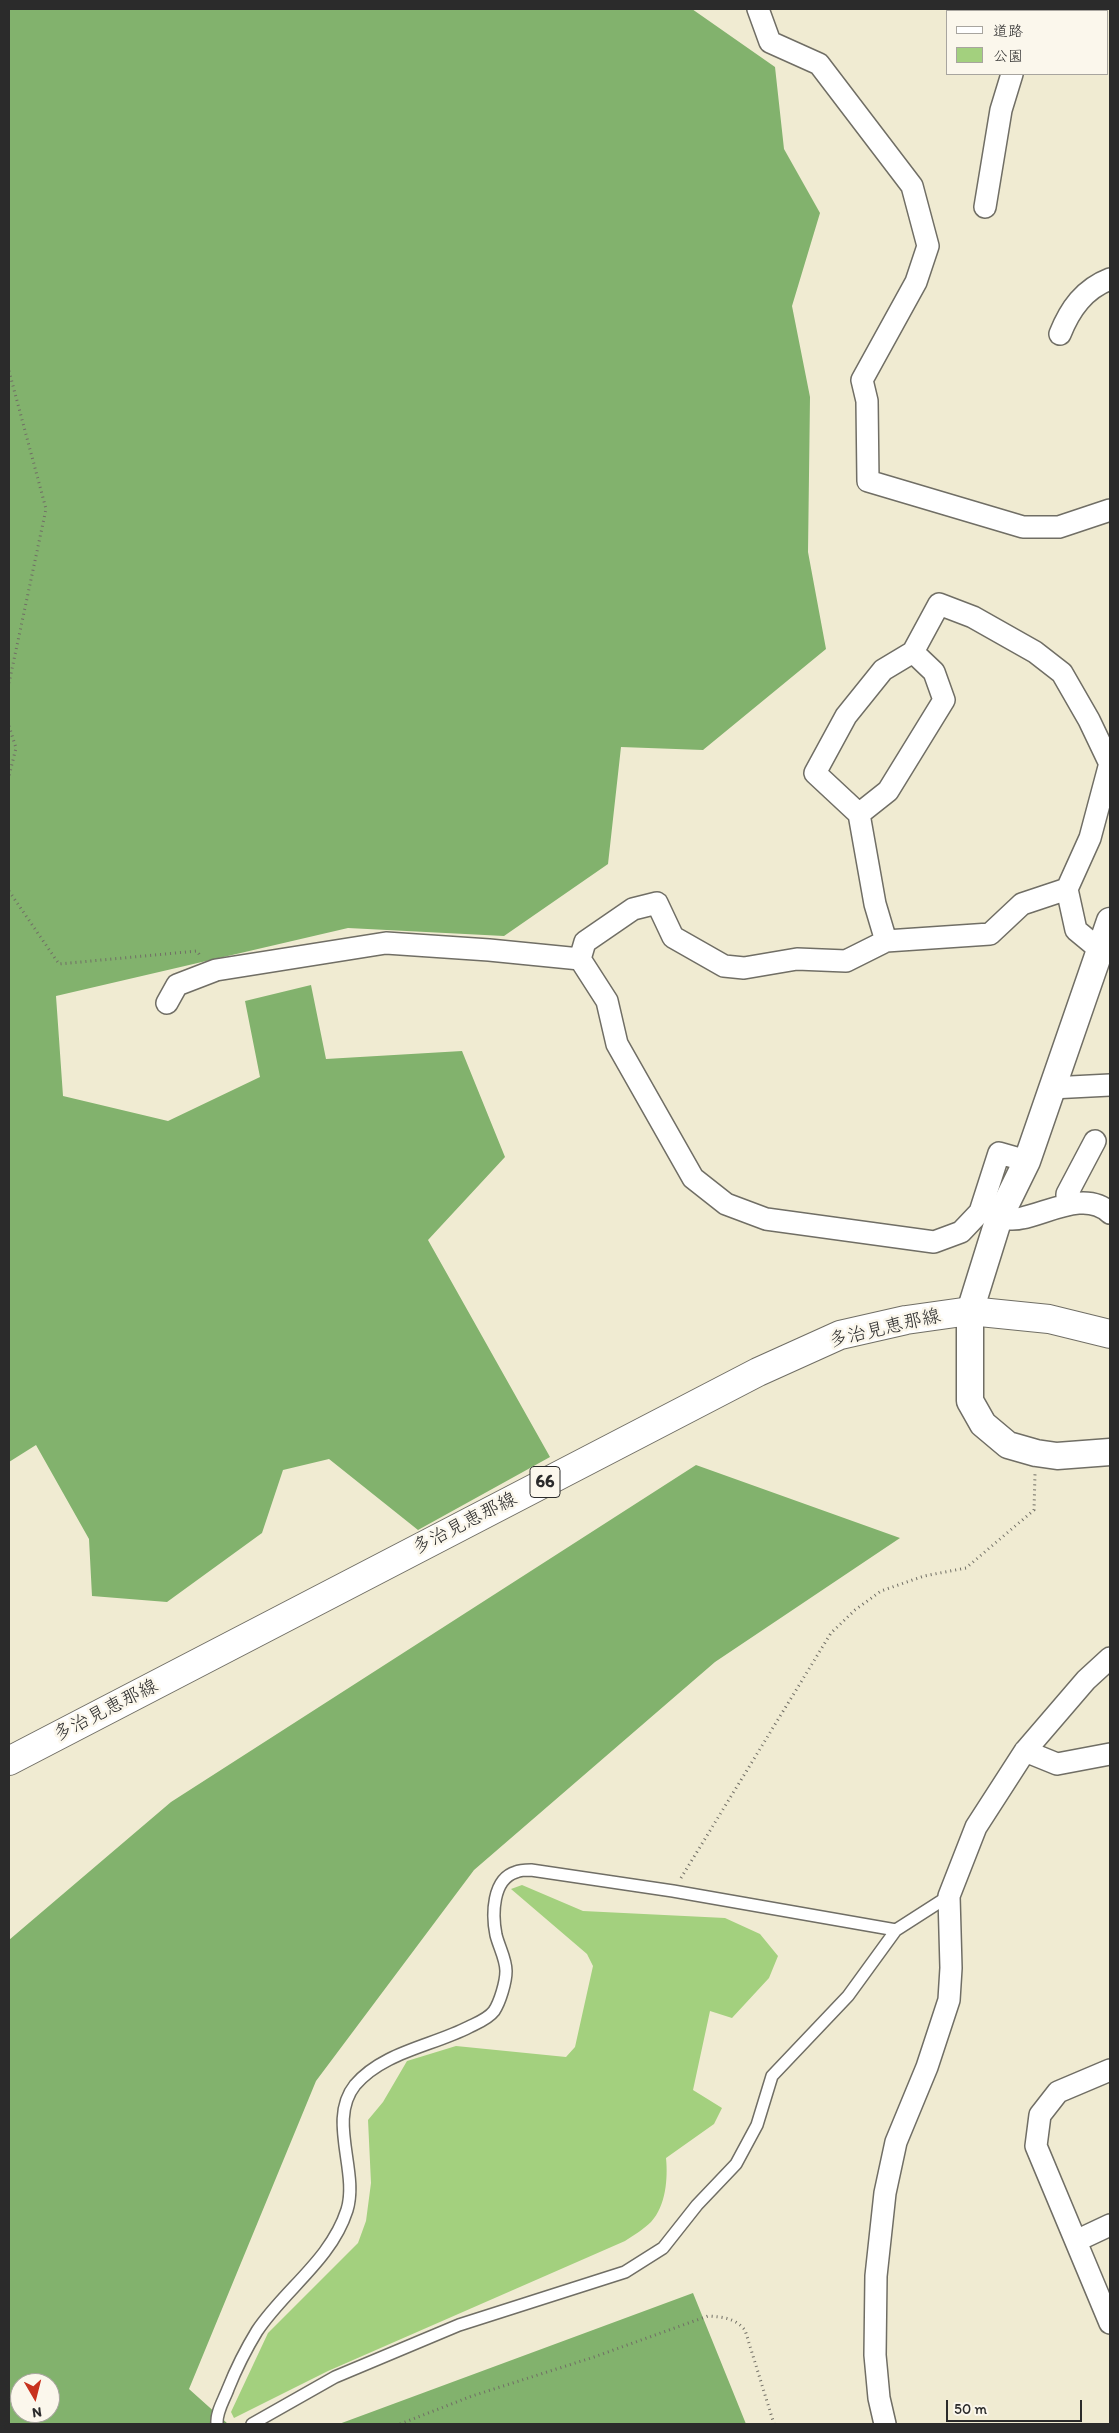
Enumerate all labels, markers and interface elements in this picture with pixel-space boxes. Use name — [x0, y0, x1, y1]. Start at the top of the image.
legend — [946, 10, 1109, 75]
text: 道路 — [993, 22, 1023, 40]
text: 公園 — [993, 47, 1023, 65]
street label: 多治見恵那線 — [827, 1305, 943, 1353]
road number: 66 — [530, 1466, 560, 1498]
street label: 多治見恵那線 — [409, 1488, 521, 1560]
street label: 多治見恵那線 — [50, 1675, 162, 1747]
north arrow — [10, 2373, 60, 2423]
scale bar — [949, 2390, 1085, 2422]
text: 50 m — [954, 2400, 987, 2418]
text: N — [31, 2403, 43, 2421]

